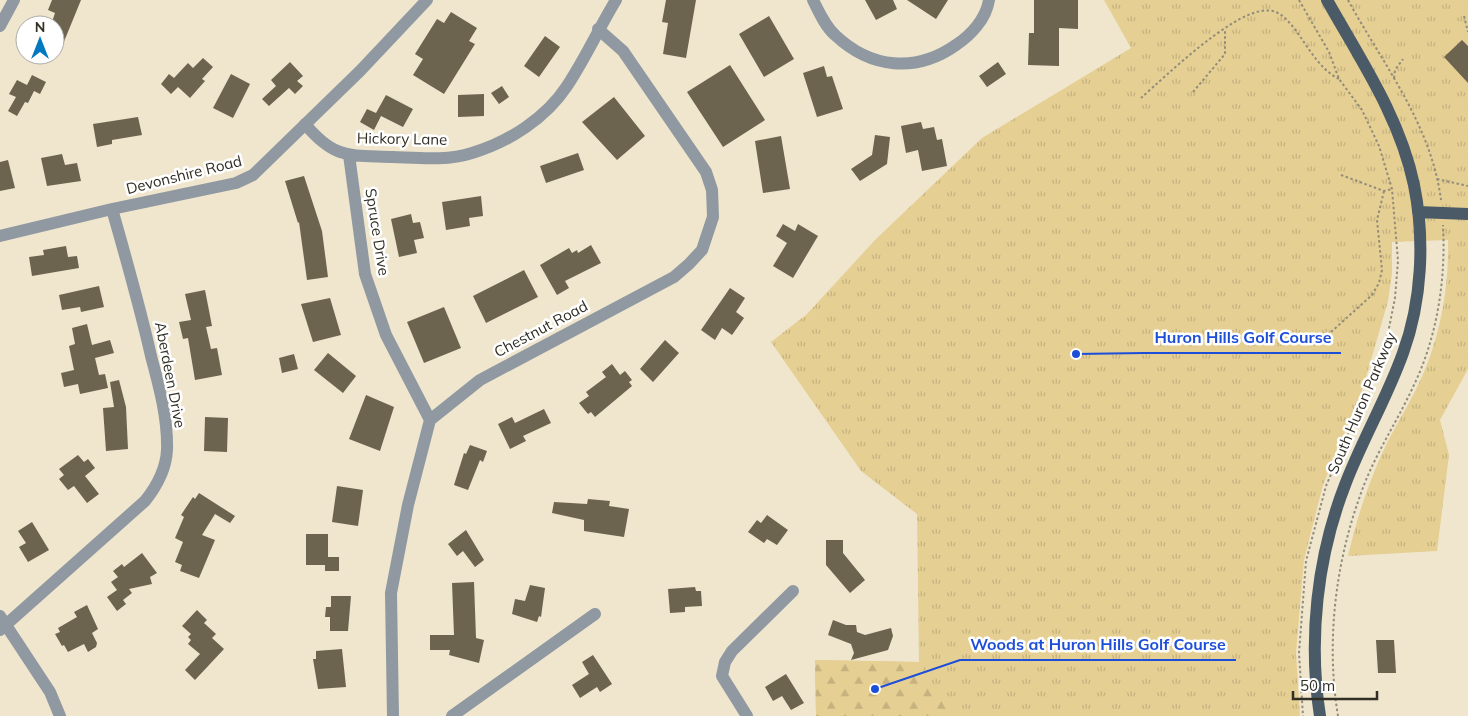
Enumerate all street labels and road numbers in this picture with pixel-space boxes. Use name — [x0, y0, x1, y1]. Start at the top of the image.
street label: Hickory Lane — [357, 128, 447, 149]
street label: Devonshire Road — [124, 151, 244, 198]
street label: Spruce Drive — [361, 187, 394, 277]
street label: Chestnut Road — [491, 296, 591, 361]
street label: Aberdeen Drive — [151, 320, 190, 430]
street label: South Huron Parkway — [1323, 329, 1400, 477]

